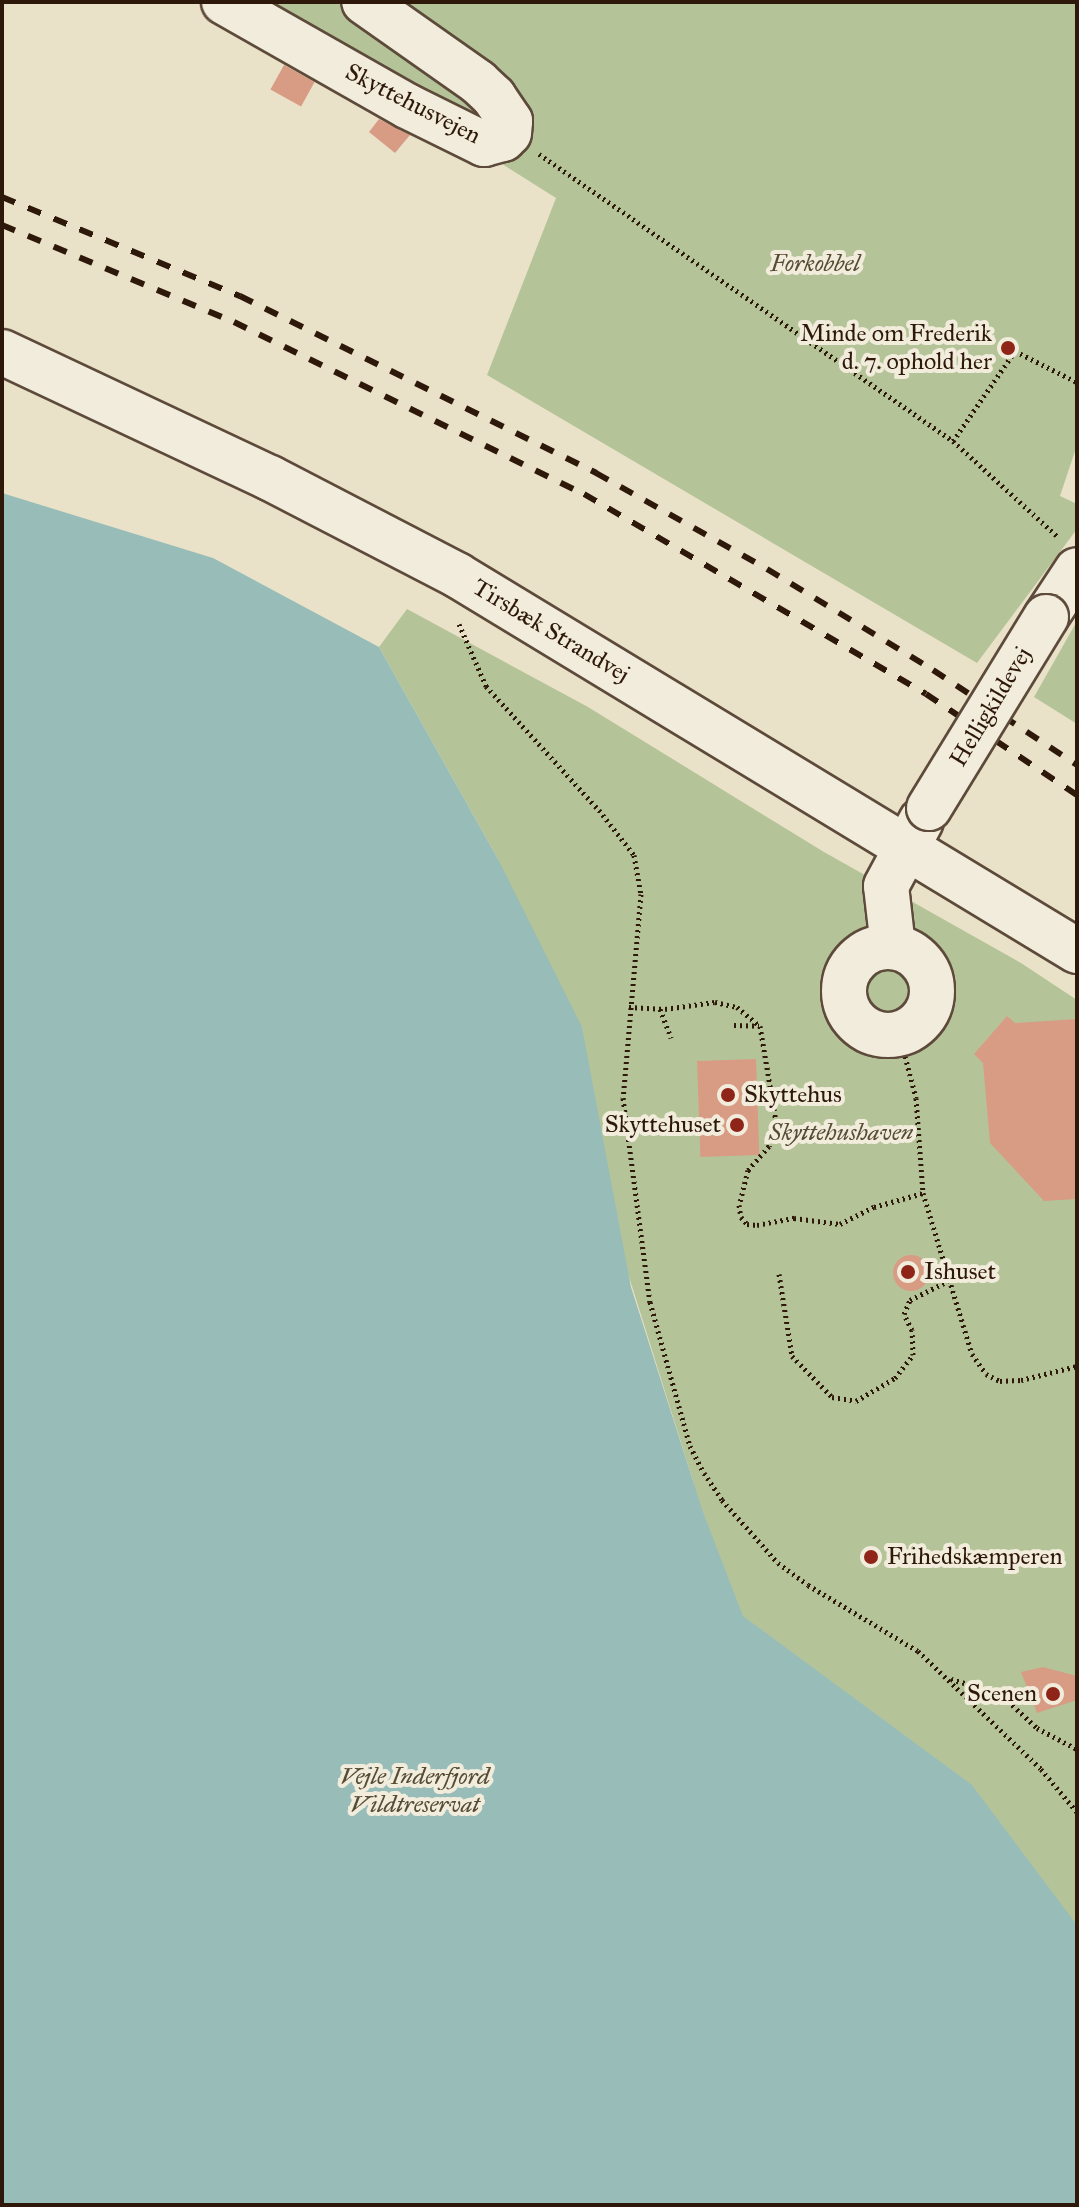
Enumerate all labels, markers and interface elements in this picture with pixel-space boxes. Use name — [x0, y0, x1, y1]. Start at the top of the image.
street label: Skyttehusvejen — [341, 58, 485, 150]
park label: Forkobbel — [770, 250, 860, 278]
place label: Minde om Frederik d. 7. ophold her — [800, 320, 992, 376]
marker: Minde om Frederik d. 7. ophold her — [999, 339, 1017, 357]
street label: Tirsbæk Strandvej — [467, 573, 635, 689]
street label: Helligkildevej — [944, 642, 1038, 772]
place label: Skyttehus — [744, 1081, 842, 1109]
marker: Skyttehus — [719, 1086, 737, 1104]
place label: Skyttehuset — [605, 1111, 721, 1139]
marker: Skyttehuset — [728, 1116, 746, 1134]
park label: Skyttehushaven — [769, 1119, 913, 1147]
place label: Ishuset — [924, 1258, 996, 1286]
marker: Ishuset — [899, 1263, 917, 1281]
place label: Frihedskæmperen — [887, 1543, 1062, 1571]
marker: Frihedskæmperen — [862, 1548, 880, 1566]
place label: Scenen — [967, 1680, 1037, 1708]
marker: Scenen — [1044, 1685, 1062, 1703]
park label: Vejle Inderfjord Vildtreservat — [340, 1763, 490, 1819]

